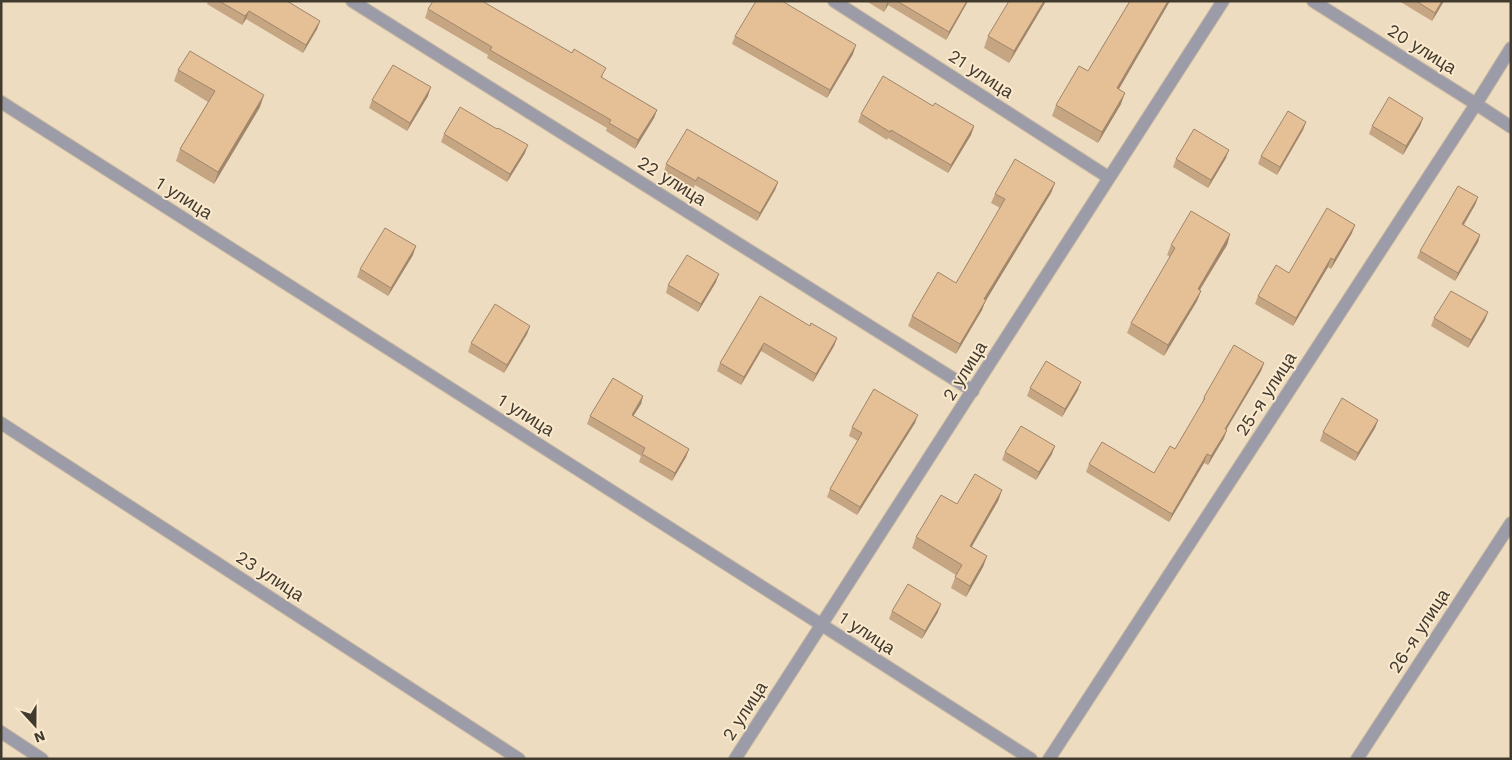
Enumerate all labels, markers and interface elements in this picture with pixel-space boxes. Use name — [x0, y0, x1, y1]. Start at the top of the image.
street label: 20 улица — [1384, 19, 1461, 78]
street label: 21 улица — [945, 45, 1018, 103]
street label: 22 улица — [634, 151, 711, 210]
street label: 1 улица — [152, 172, 217, 224]
street label: 2 улица — [938, 336, 992, 404]
street label: 25-я улица — [1231, 347, 1301, 440]
street label: 1 улица — [494, 389, 559, 441]
street label: 23 улица — [232, 546, 309, 606]
street label: 26-я улица — [1384, 584, 1454, 677]
street label: 1 улица — [835, 607, 900, 659]
street label: 2 улица — [718, 676, 772, 744]
north arrow — [10, 700, 60, 750]
text: N — [32, 728, 47, 746]

